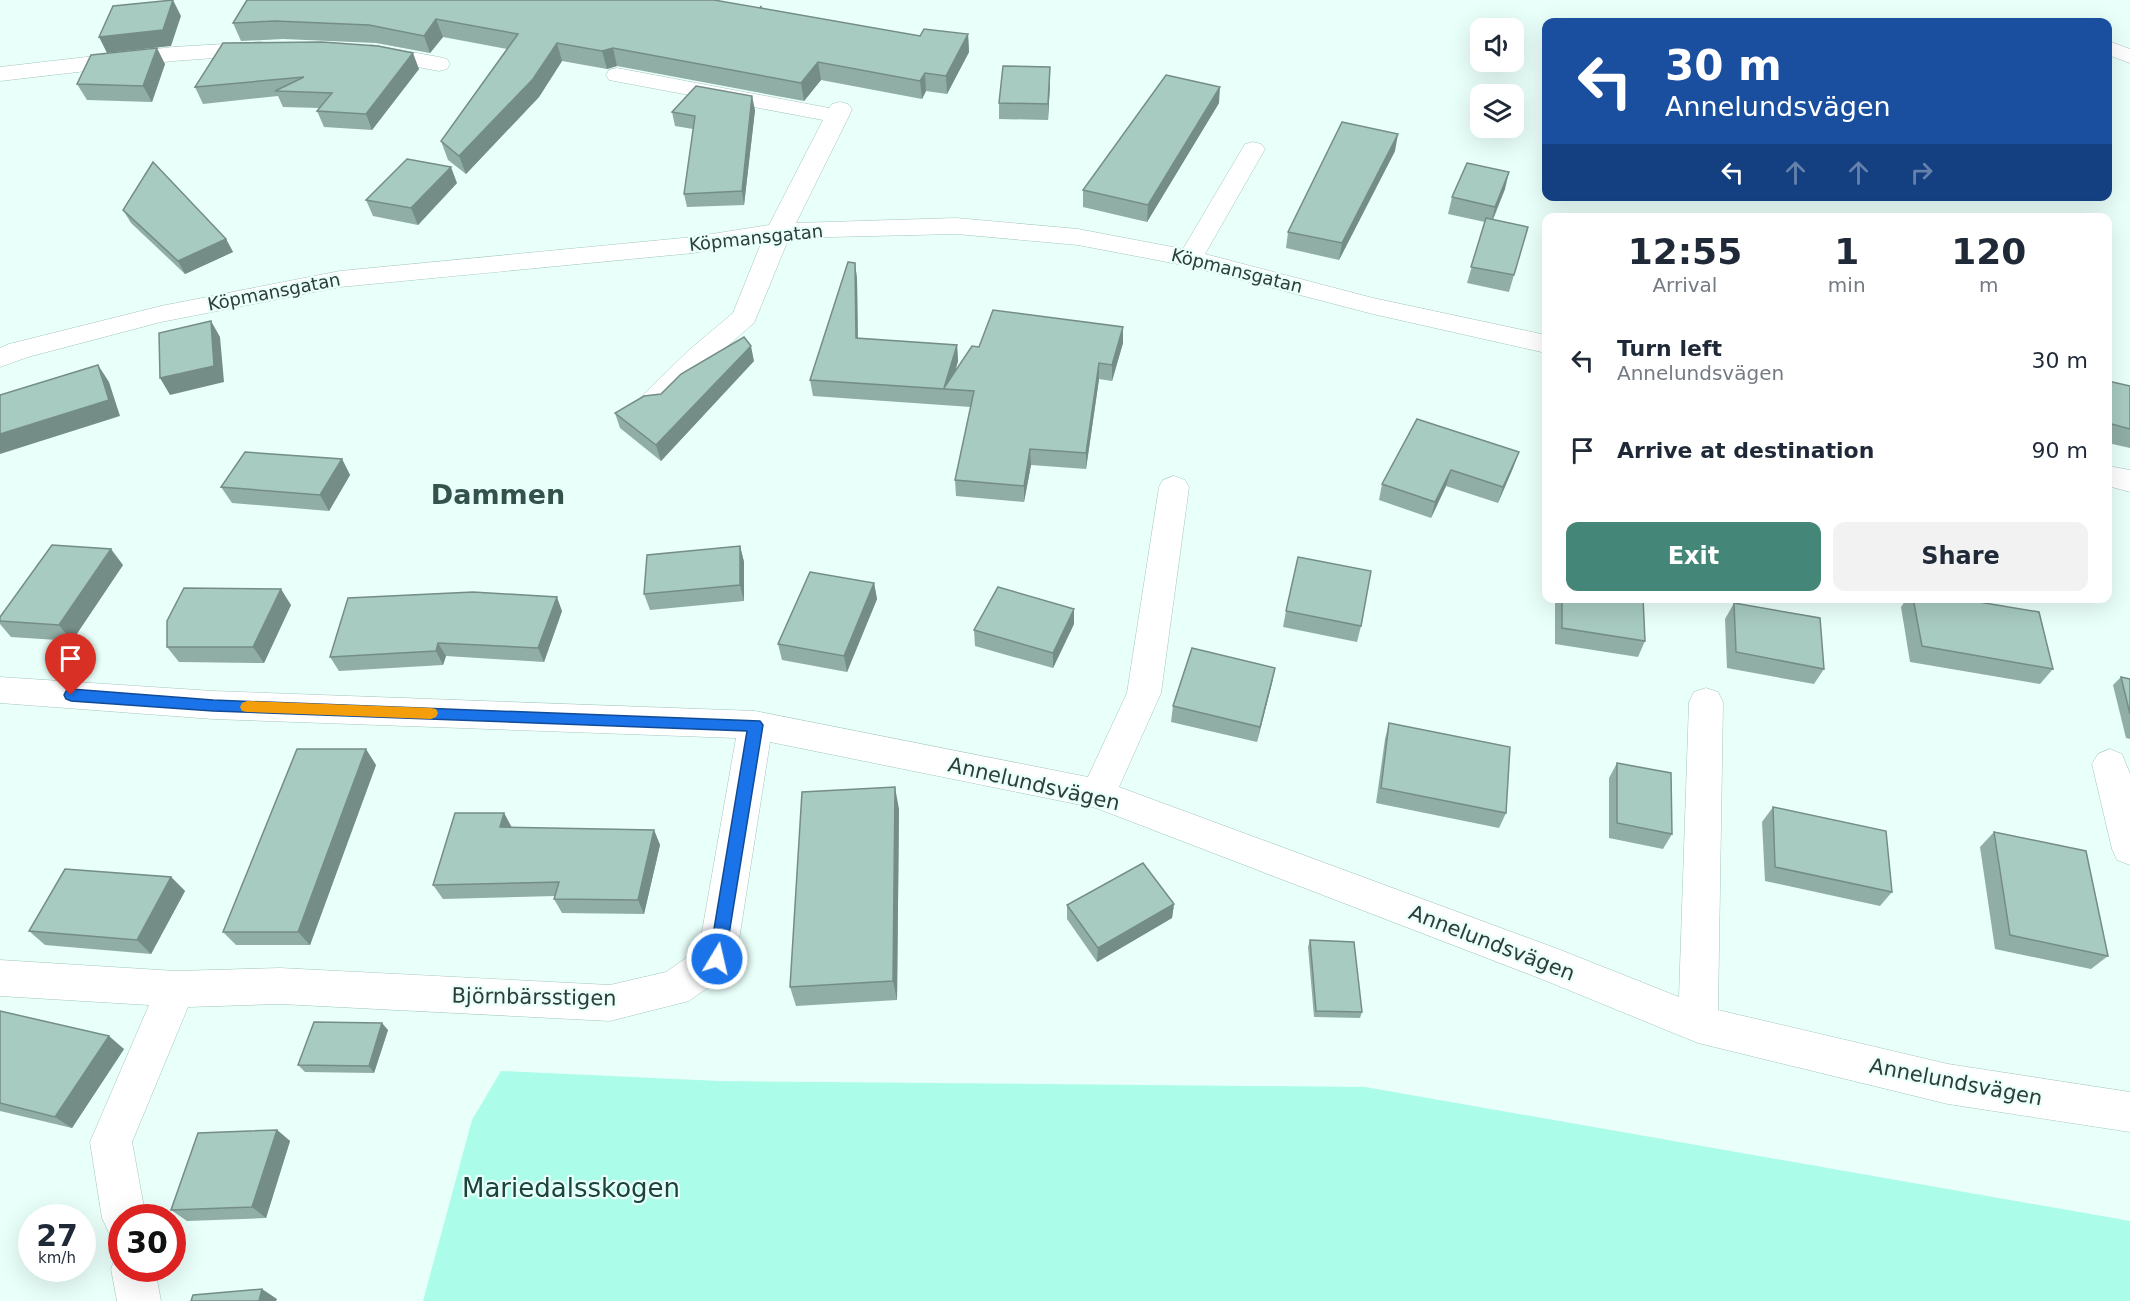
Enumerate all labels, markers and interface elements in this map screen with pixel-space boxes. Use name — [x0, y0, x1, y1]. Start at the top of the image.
map controls — [1470, 18, 1524, 138]
button: sound — [1470, 18, 1524, 72]
text: 30 m — [1665, 41, 1782, 90]
icon: left — [1566, 42, 1644, 120]
button: layers — [1470, 84, 1524, 138]
text: Annelundsvägen — [1665, 91, 1891, 122]
icon: left — [1716, 156, 1749, 189]
icon: ahead — [1779, 156, 1812, 189]
icon: ahead — [1842, 156, 1875, 189]
icon: right — [1905, 156, 1938, 189]
street label: Köpmansgatan — [688, 220, 824, 255]
text: 12:55 — [1628, 231, 1742, 272]
text: 1 — [1834, 231, 1859, 272]
text: 120 — [1951, 231, 2026, 272]
street label: Köpmansgatan — [1169, 244, 1305, 297]
street label: Köpmansgatan — [206, 268, 342, 315]
text: Arrival — [1652, 273, 1717, 297]
text: min — [1828, 273, 1866, 297]
text: m — [1979, 273, 1999, 297]
text: Turn left — [1617, 336, 1722, 361]
icon: left — [1566, 344, 1599, 377]
text: 30 m — [2032, 348, 2088, 373]
text: Annelundsvägen — [1617, 361, 1784, 385]
icon: arrive — [1566, 434, 1599, 467]
text: Arrive at destination — [1617, 438, 1874, 463]
text: 90 m — [2032, 438, 2088, 463]
district label: Dammen — [431, 479, 565, 510]
button: Exit — [1566, 522, 1821, 591]
button: Share — [1833, 522, 2088, 591]
pin — [45, 633, 96, 695]
icon: arrive — [54, 642, 87, 675]
street label: Annelundsvägen — [946, 753, 1122, 815]
street label: Annelundsvägen — [1406, 900, 1578, 986]
position arrow — [685, 927, 749, 991]
street label: Björnbärsstigen — [451, 984, 617, 1010]
street label: Annelundsvägen — [1868, 1053, 2044, 1111]
park label: Mariedalsskogen — [462, 1173, 680, 1203]
speed limit sign: 30 — [108, 1204, 186, 1282]
text: 27 — [36, 1218, 78, 1253]
text: km/h — [38, 1249, 76, 1267]

